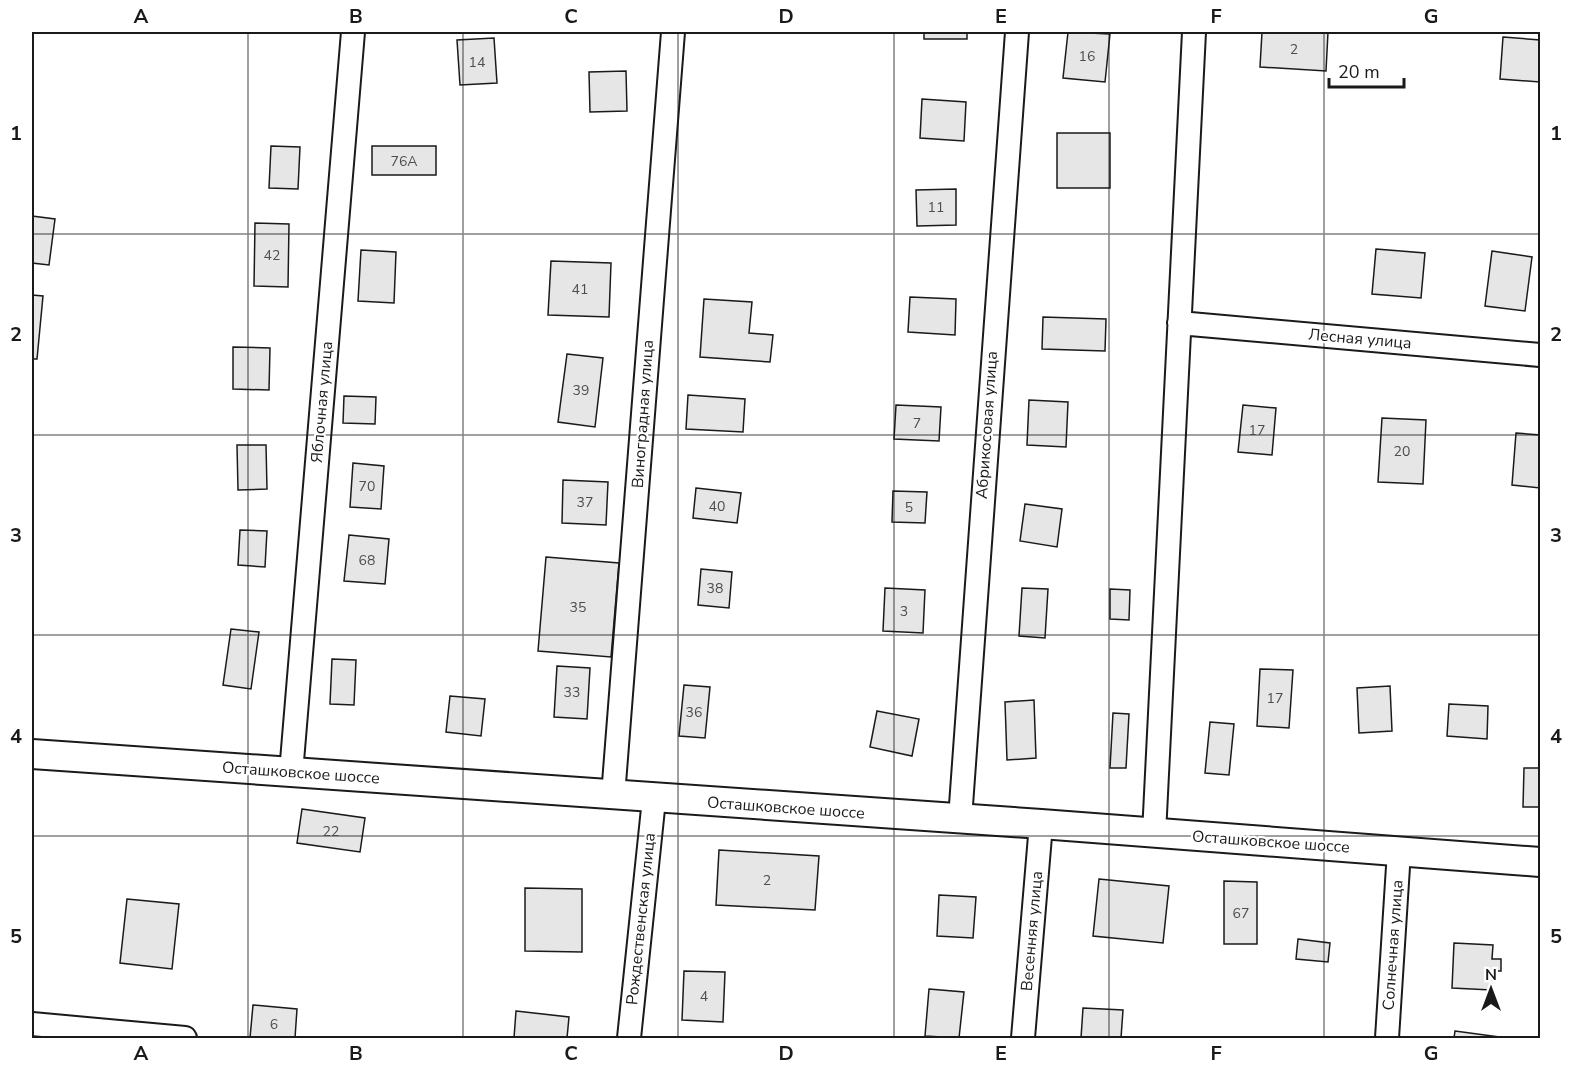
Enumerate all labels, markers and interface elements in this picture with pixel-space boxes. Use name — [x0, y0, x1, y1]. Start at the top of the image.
text: A — [134, 3, 149, 30]
text: B — [349, 3, 363, 30]
text: C — [564, 3, 578, 30]
text: D — [778, 3, 794, 30]
text: E — [995, 3, 1007, 30]
text: F — [1210, 3, 1222, 30]
text: G — [1424, 3, 1438, 30]
house number: 2 — [1290, 40, 1298, 59]
house number: 16 — [1079, 47, 1095, 66]
scale bar — [1329, 51, 1404, 89]
house number: 14 — [469, 53, 485, 72]
text: 20 m — [1338, 60, 1380, 84]
text: 1 — [10, 120, 22, 147]
text: 1 — [1550, 120, 1562, 147]
house number: 76А — [390, 152, 418, 171]
house number: 11 — [928, 198, 944, 217]
house number: 42 — [264, 246, 280, 265]
house number: 41 — [572, 280, 588, 299]
text: 2 — [10, 321, 22, 348]
text: 2 — [1550, 321, 1562, 348]
street label: Лесная улица — [1307, 324, 1413, 354]
street label: Виноградная улица — [627, 339, 659, 489]
street label: Яблочная улица — [306, 340, 338, 464]
street label: Абрикосовая улица — [971, 350, 1003, 500]
house number: 39 — [573, 381, 589, 400]
house number: 7 — [913, 414, 921, 433]
house number: 17 — [1249, 421, 1265, 440]
house number: 20 — [1394, 442, 1410, 461]
house number: 70 — [359, 477, 375, 496]
house number: 37 — [577, 493, 593, 512]
house number: 40 — [709, 497, 725, 516]
house number: 5 — [905, 498, 913, 517]
text: 3 — [10, 522, 22, 549]
text: 3 — [1550, 522, 1562, 549]
house number: 68 — [359, 551, 375, 570]
house number: 38 — [707, 579, 723, 598]
house number: 35 — [570, 598, 586, 617]
house number: 3 — [900, 602, 908, 621]
house number: 33 — [564, 683, 580, 702]
house number: 17 — [1267, 689, 1283, 708]
house number: 36 — [686, 703, 702, 722]
text: 4 — [10, 723, 22, 750]
text: 4 — [1550, 723, 1562, 750]
street label: Осташковское шоссе — [221, 757, 381, 789]
street label: Осташковское шоссе — [706, 792, 866, 824]
house number: 22 — [323, 822, 339, 841]
street label: Осташковское шоссе — [1191, 826, 1351, 858]
street label: Рождественская улица — [621, 832, 661, 1006]
street label: Весенняя улица — [1016, 870, 1048, 992]
house number: 2 — [763, 871, 771, 890]
street label: Солнечная улица — [1377, 879, 1409, 1011]
house number: 67 — [1233, 904, 1249, 923]
text: 5 — [10, 923, 22, 950]
text: 5 — [1550, 923, 1562, 950]
north arrow — [1461, 959, 1521, 1019]
text: N — [1485, 964, 1497, 986]
house number: 4 — [700, 987, 708, 1006]
house number: 6 — [270, 1015, 278, 1034]
text: A — [134, 1040, 149, 1067]
text: B — [349, 1040, 363, 1067]
text: C — [564, 1040, 578, 1067]
text: D — [778, 1040, 794, 1067]
text: E — [995, 1040, 1007, 1067]
text: F — [1210, 1040, 1222, 1067]
text: G — [1424, 1040, 1438, 1067]

